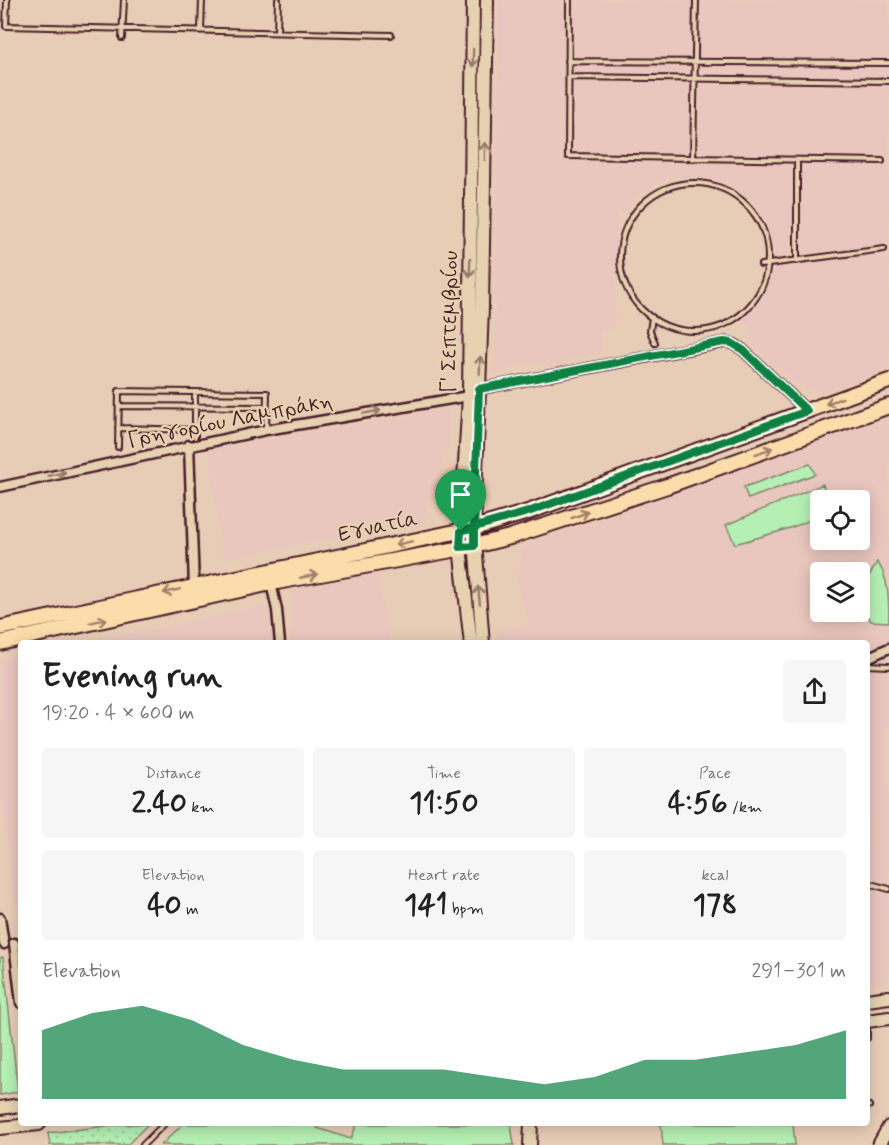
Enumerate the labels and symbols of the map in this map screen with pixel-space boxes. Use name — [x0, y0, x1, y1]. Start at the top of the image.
one-way arrow — [467, 48, 479, 68]
one-way arrow — [479, 142, 490, 162]
street label: Γ' Σεπτεμβρίου — [435, 251, 465, 393]
one-way arrow — [464, 257, 476, 277]
one-way arrow — [474, 356, 486, 376]
street label: Γρηγορίου Λαμπράκη — [125, 387, 335, 455]
one-way arrow — [825, 396, 844, 407]
one-way arrow — [362, 406, 381, 417]
one-way arrow — [754, 444, 773, 455]
one-way arrow — [47, 468, 66, 480]
pin — [435, 469, 486, 531]
street label: Εγνατία — [336, 505, 420, 549]
one-way arrow — [570, 508, 589, 519]
one-way arrow — [395, 538, 414, 549]
one-way arrow — [299, 570, 319, 581]
one-way arrow — [473, 585, 484, 605]
one-way arrow — [163, 586, 182, 598]
one-way arrow — [88, 615, 107, 627]

